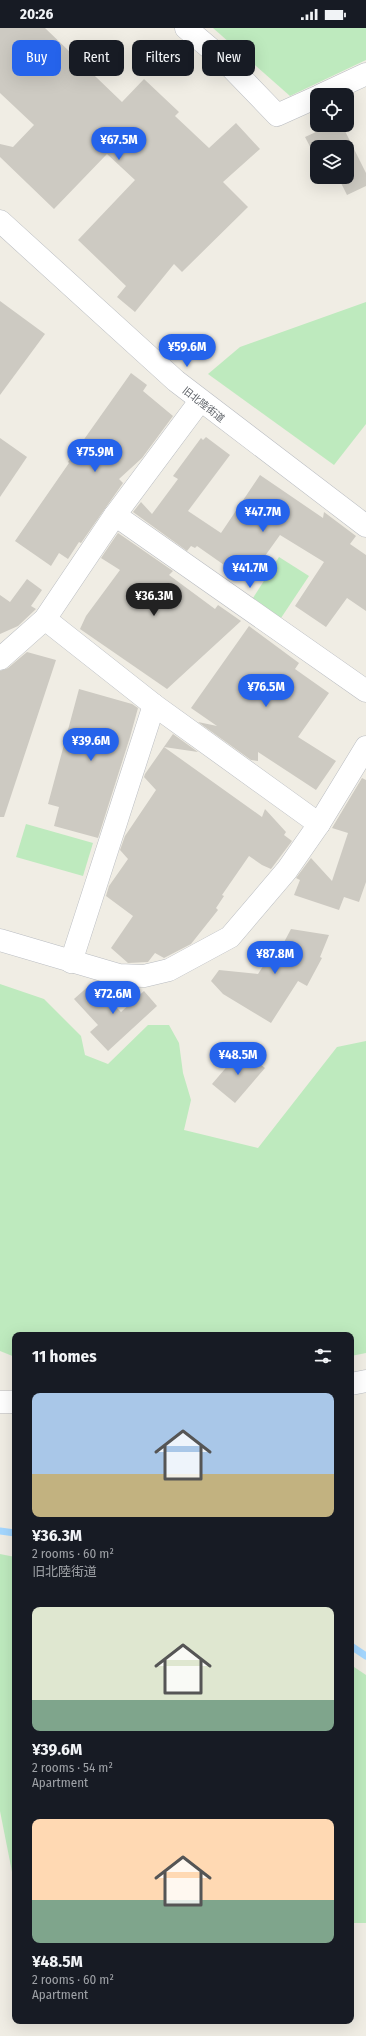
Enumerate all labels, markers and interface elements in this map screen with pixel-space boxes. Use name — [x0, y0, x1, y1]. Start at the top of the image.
text: 20:26 — [20, 5, 53, 23]
chip: Buy — [12, 40, 61, 76]
chip: Rent — [69, 40, 124, 76]
chip: Filters — [132, 40, 194, 76]
chip: New — [202, 40, 255, 76]
map controls — [310, 88, 354, 184]
button: locate — [310, 88, 354, 132]
pin: ¥67.5M — [86, 127, 152, 161]
text: ¥67.5M — [100, 132, 138, 147]
button: layers — [310, 140, 354, 184]
pin: ¥59.6M — [154, 334, 220, 368]
text: ¥59.6M — [168, 339, 206, 354]
street label: 旧北陸街道 — [180, 385, 227, 425]
pin: ¥75.9M — [62, 439, 128, 473]
text: ¥75.9M — [76, 444, 114, 459]
pin: ¥47.7M — [230, 499, 296, 533]
text: ¥47.7M — [245, 504, 281, 519]
pin: ¥41.7M — [217, 555, 283, 589]
text: ¥41.7M — [232, 560, 268, 575]
pin: ¥36.3M — [121, 583, 187, 617]
text: ¥36.3M — [135, 588, 173, 603]
pin: ¥76.5M — [233, 674, 299, 708]
text: ¥76.5M — [247, 679, 285, 694]
pin: ¥39.6M — [58, 728, 124, 762]
text: ¥39.6M — [72, 733, 110, 748]
pin: ¥87.8M — [242, 941, 308, 975]
text: ¥87.8M — [256, 946, 294, 961]
pin: ¥72.6M — [80, 981, 146, 1015]
text: ¥72.6M — [94, 986, 132, 1001]
pin: ¥48.5M — [205, 1042, 271, 1076]
text: ¥48.5M — [219, 1047, 257, 1062]
icon: filters — [312, 1345, 334, 1367]
text: 11 homes — [32, 1346, 97, 1367]
icon: home — [147, 1419, 219, 1491]
text: ¥36.3M — [32, 1525, 82, 1546]
text: 2 rooms · 60 m² — [32, 1546, 114, 1561]
text: 旧北陸街道 — [32, 1564, 97, 1579]
icon: home — [147, 1633, 219, 1705]
text: ¥39.6M — [32, 1739, 82, 1760]
text: 2 rooms · 54 m² — [32, 1760, 113, 1775]
text: Apartment — [32, 1775, 88, 1790]
icon: home — [147, 1845, 219, 1917]
text: ¥48.5M — [32, 1951, 83, 1972]
text: 2 rooms · 60 m² — [32, 1972, 114, 1987]
text: Apartment — [32, 1987, 88, 2002]

